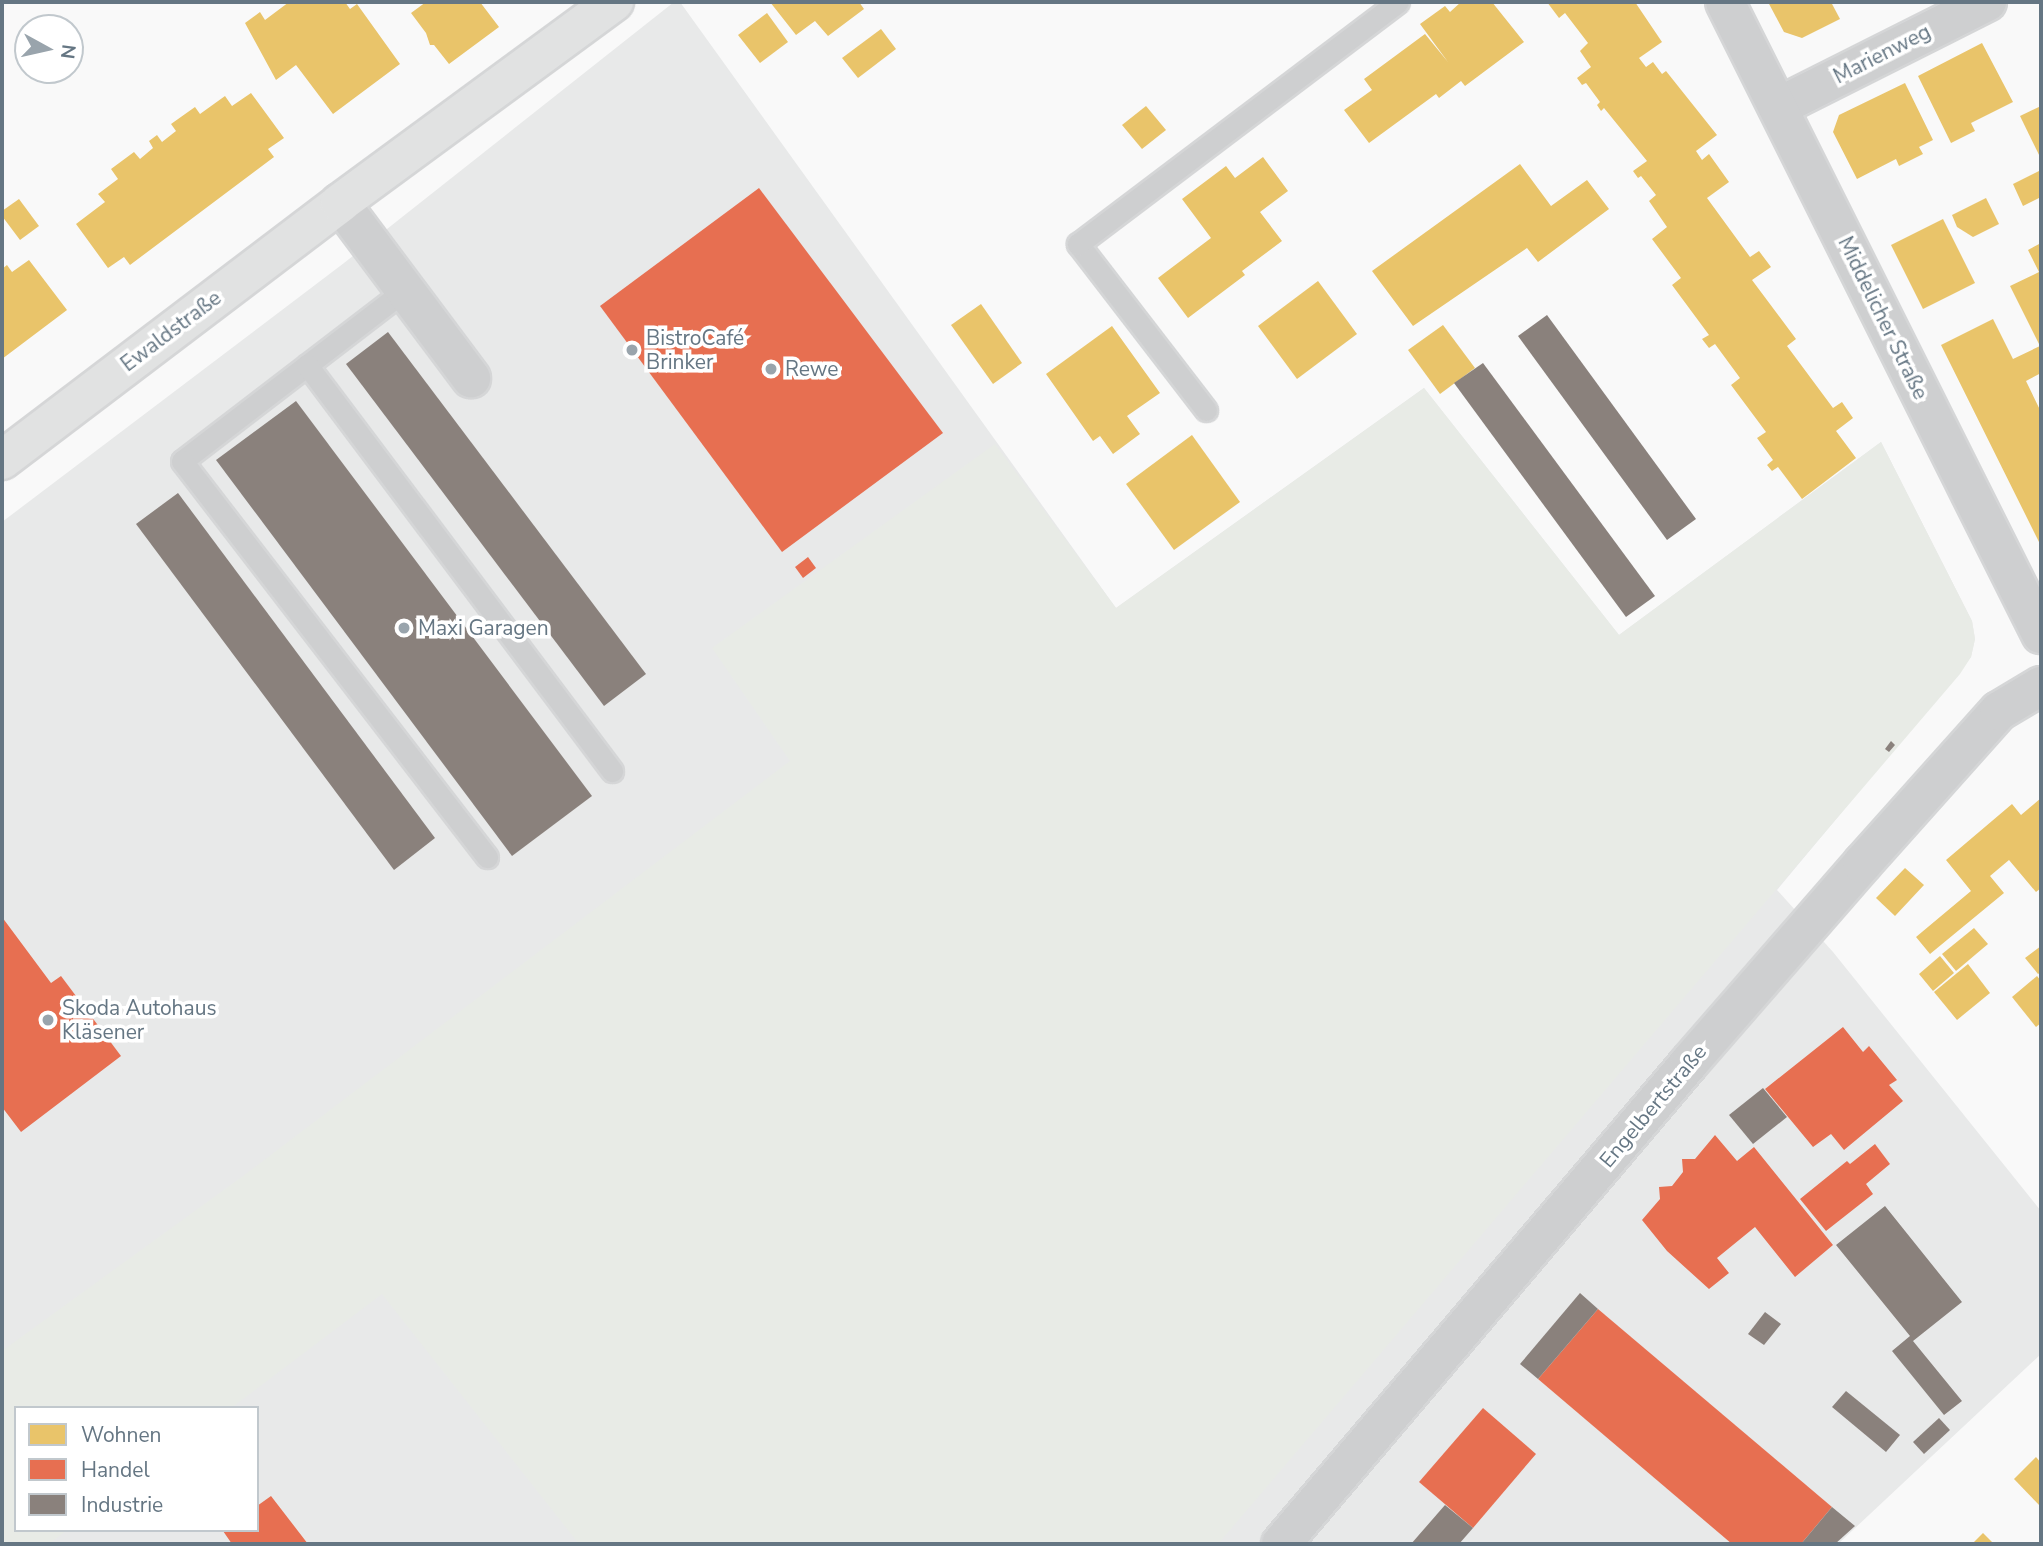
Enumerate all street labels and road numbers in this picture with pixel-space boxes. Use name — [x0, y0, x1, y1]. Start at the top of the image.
street label: Marienweg — [1829, 19, 1935, 89]
street label: Middelicher Straße — [1833, 232, 1933, 404]
street label: Ewaldstraße — [116, 285, 226, 377]
street label: Engelbertstraße — [1594, 1039, 1712, 1173]

